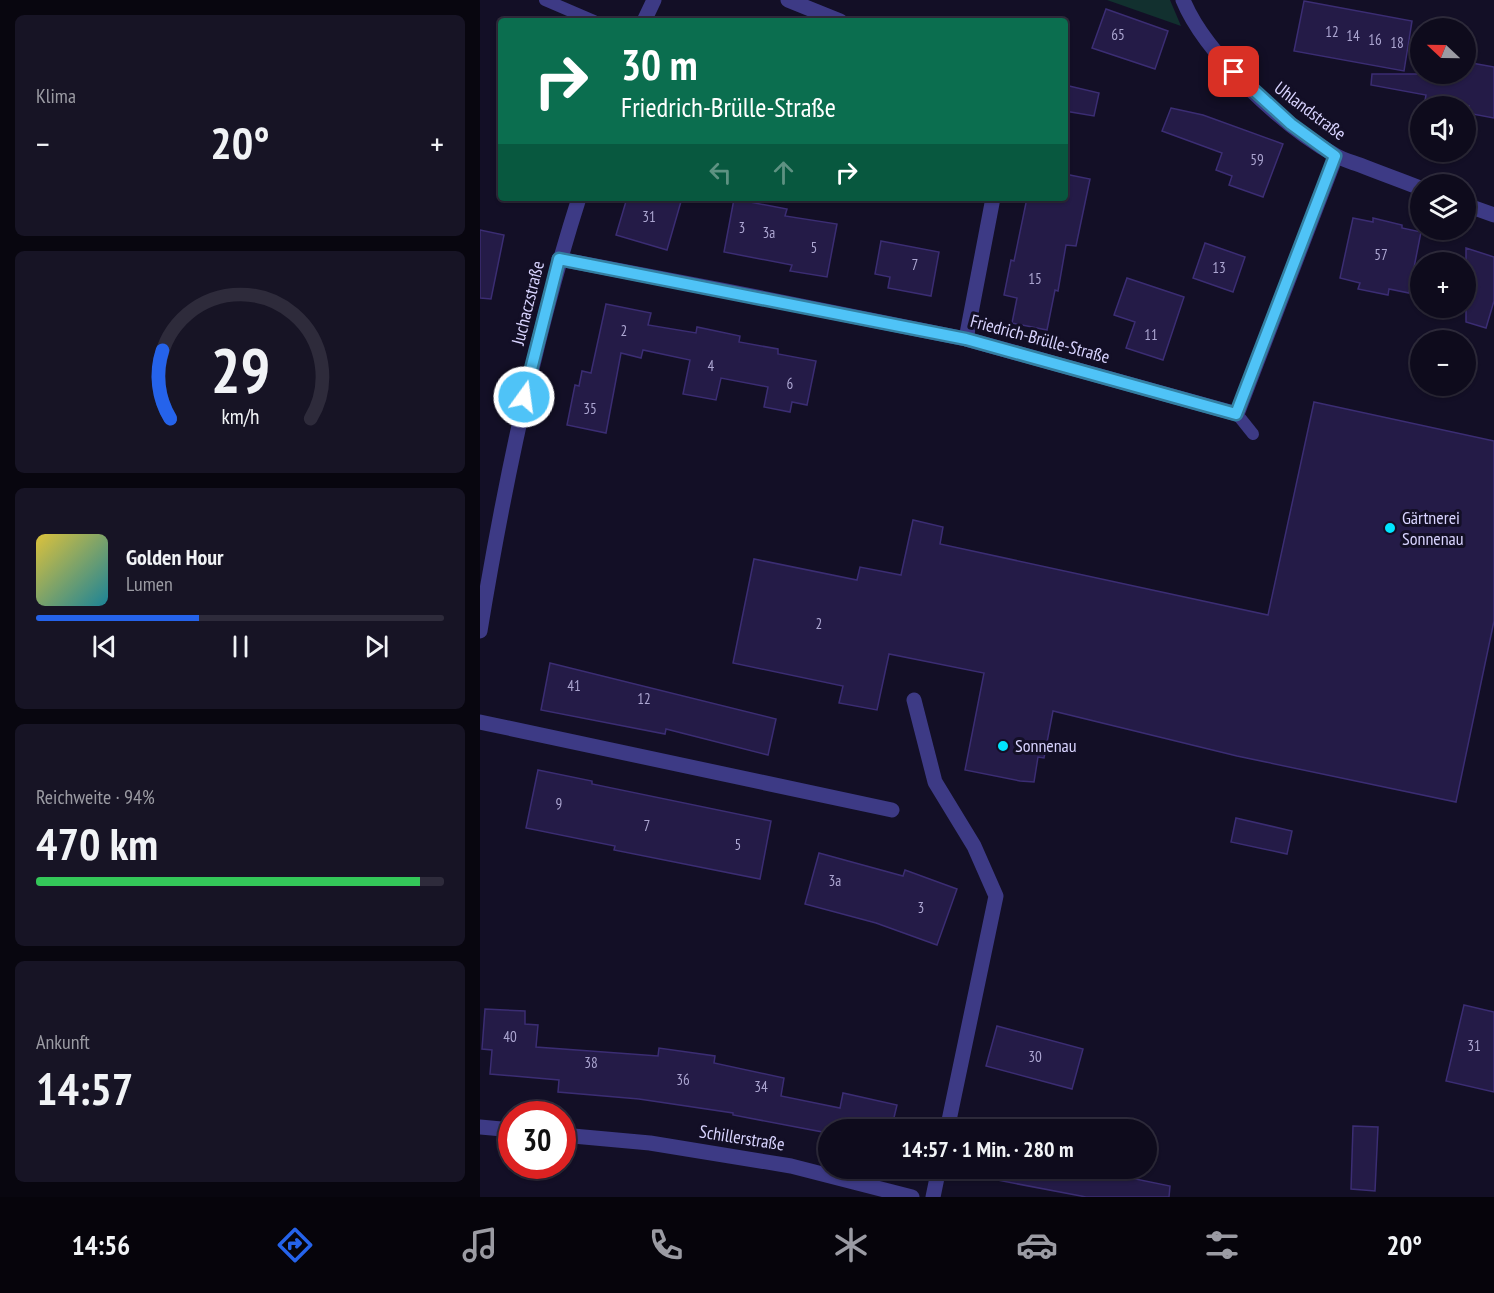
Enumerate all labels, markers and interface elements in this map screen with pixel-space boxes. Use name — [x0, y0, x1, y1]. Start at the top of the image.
north arrow — [1410, 18, 1476, 84]
map controls — [1410, 18, 1476, 396]
house number: 12 — [1325, 22, 1339, 41]
house number: 65 — [1111, 25, 1125, 44]
house number: 14 — [1346, 26, 1360, 45]
house number: 16 — [1368, 30, 1382, 49]
house number: 18 — [1390, 33, 1404, 52]
text: 30 m — [621, 37, 698, 92]
icon: right — [522, 42, 600, 120]
pin — [1208, 46, 1259, 97]
icon: arrive — [1217, 55, 1250, 88]
street label: Uhlandstraße — [1270, 76, 1351, 145]
text: Klima — [36, 83, 76, 109]
text: Friedrich-Brülle-Straße — [621, 90, 836, 124]
button: sound — [1410, 96, 1476, 162]
text: 20° — [210, 113, 270, 171]
text: − — [36, 122, 50, 165]
text: + — [430, 122, 444, 165]
house number: 59 — [1250, 150, 1264, 169]
icon: left — [704, 156, 737, 189]
icon: ahead — [767, 156, 800, 189]
icon: right — [830, 156, 863, 189]
button: layers — [1410, 174, 1476, 240]
house number: 31 — [642, 207, 656, 226]
house number: 3 — [739, 218, 745, 237]
house number: 3a — [763, 223, 775, 242]
house number: 5 — [811, 238, 817, 257]
house number: 57 — [1374, 245, 1388, 264]
button: + — [1410, 252, 1476, 318]
house number: 7 — [912, 255, 918, 274]
house number: 13 — [1212, 258, 1226, 277]
street label: Juchaczstraße — [506, 259, 549, 348]
house number: 15 — [1028, 269, 1042, 288]
street label: Friedrich-Brülle-Straße — [968, 309, 1112, 368]
house number: 2 — [621, 321, 627, 340]
house number: 11 — [1144, 325, 1158, 344]
text: 29 — [210, 329, 270, 410]
button: − — [1410, 330, 1476, 396]
house number: 4 — [708, 356, 715, 375]
position arrow — [492, 365, 556, 429]
house number: 6 — [787, 374, 794, 393]
house number: 35 — [583, 399, 597, 418]
text: km/h — [221, 403, 259, 431]
place label: Gärtnerei Sonnenau — [1402, 506, 1464, 550]
marker: Gärtnerei Sonnenau — [1383, 521, 1397, 535]
text: Golden Hour — [126, 543, 224, 571]
text: Lumen — [126, 571, 173, 597]
house number: 2 — [816, 614, 822, 633]
icon: previous — [88, 630, 121, 663]
icon: pause — [224, 630, 257, 663]
icon: next — [360, 630, 393, 663]
house number: 41 — [567, 676, 581, 695]
house number: 12 — [637, 689, 651, 708]
place label: Sonnenau — [1015, 734, 1077, 757]
marker: Sonnenau — [996, 739, 1010, 753]
text: Reichweite · 94% — [36, 784, 155, 810]
house number: 9 — [556, 794, 562, 813]
text: 470 km — [36, 814, 158, 872]
house number: 7 — [644, 816, 650, 835]
house number: 5 — [735, 835, 741, 854]
house number: 3a — [829, 871, 841, 890]
house number: 3 — [918, 898, 924, 917]
house number: 40 — [503, 1027, 517, 1046]
text: Ankunft — [36, 1029, 90, 1055]
house number: 31 — [1467, 1036, 1481, 1055]
house number: 30 — [1028, 1047, 1042, 1066]
house number: 38 — [584, 1053, 598, 1072]
text: 14:57 — [36, 1059, 133, 1117]
house number: 36 — [676, 1070, 690, 1089]
house number: 34 — [754, 1077, 768, 1096]
speed limit sign: 30 — [498, 1101, 576, 1179]
street label: Schillerstraße — [698, 1119, 786, 1156]
text: 14:57 · 1 Min. · 280 m — [901, 1135, 1074, 1163]
icon: directions — [274, 1224, 316, 1266]
icon: music — [459, 1224, 501, 1266]
icon: phone — [645, 1224, 687, 1266]
icon: climate — [830, 1224, 872, 1266]
icon: car — [1016, 1224, 1058, 1266]
icon: filters — [1201, 1224, 1243, 1266]
text: 14:56 — [72, 1228, 130, 1262]
text: 20° — [1387, 1228, 1422, 1262]

